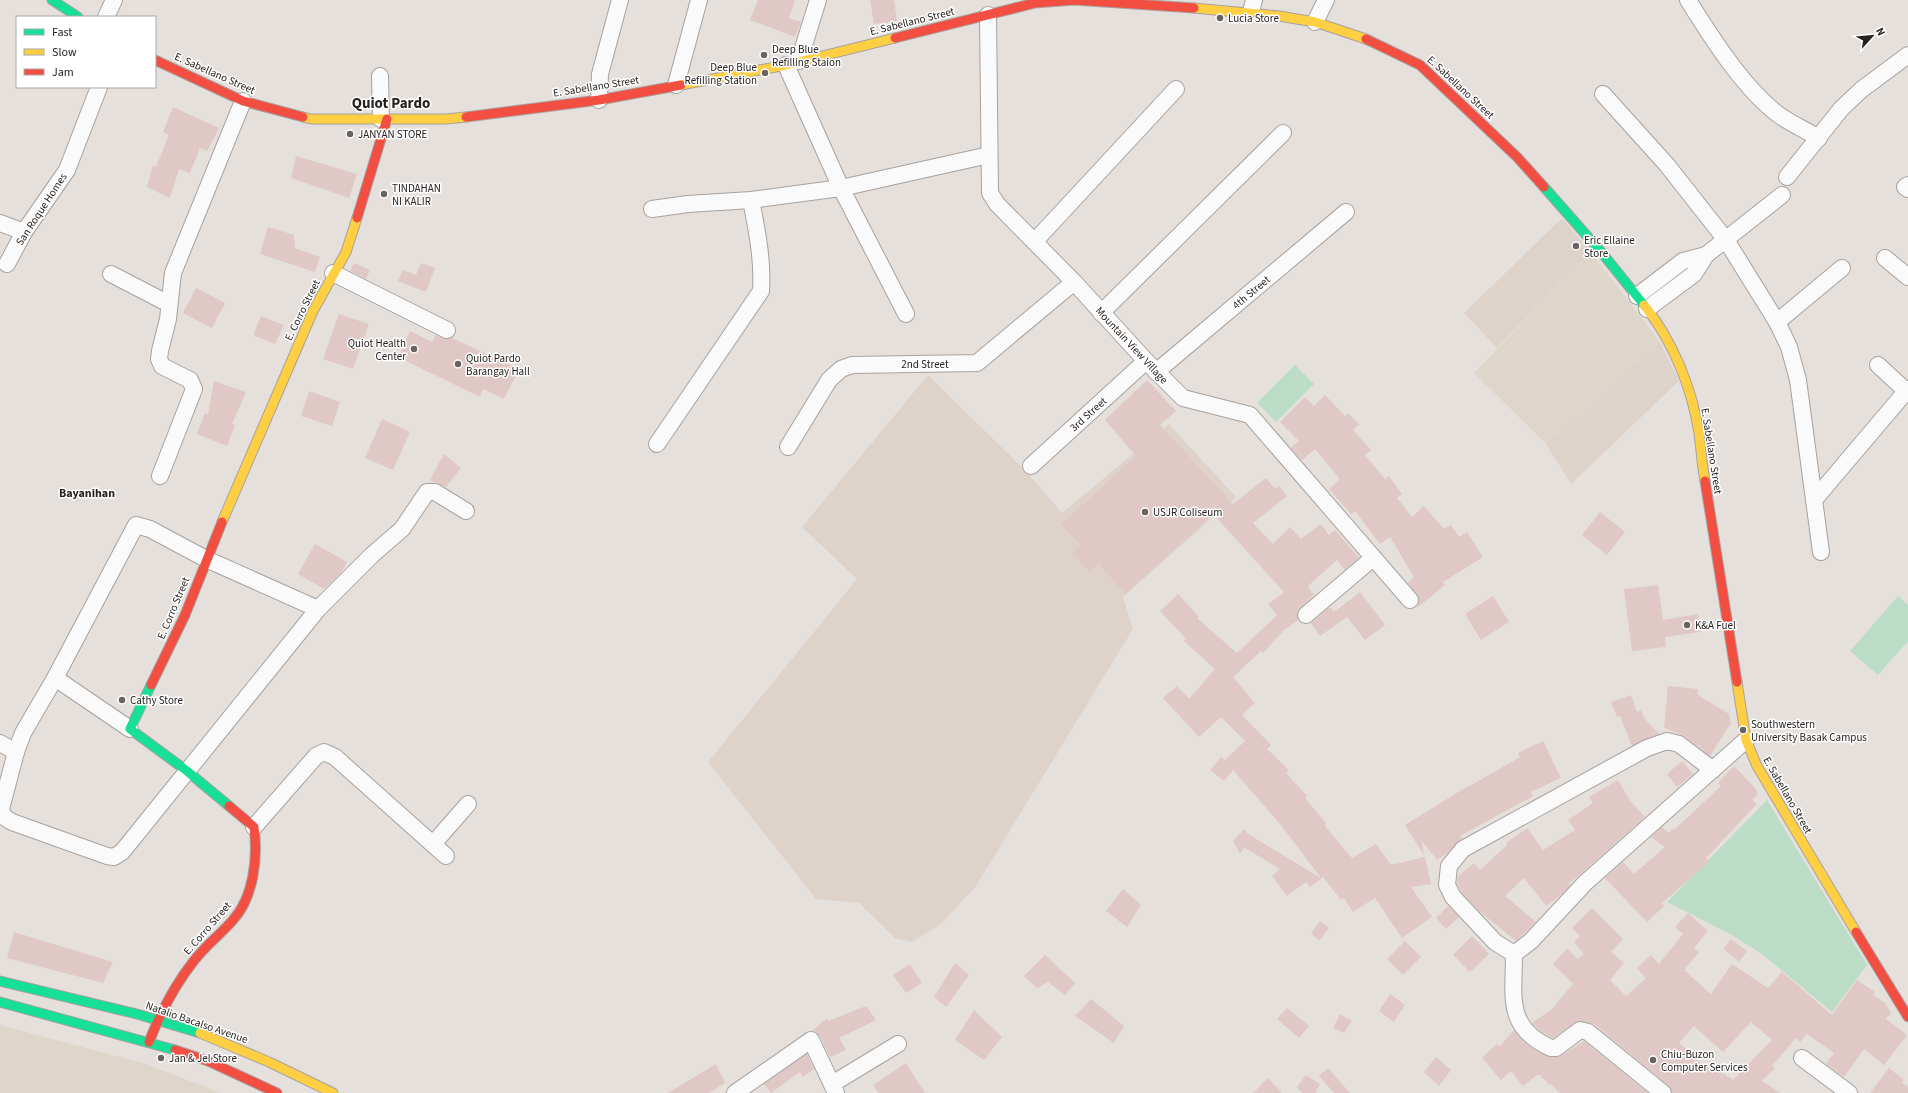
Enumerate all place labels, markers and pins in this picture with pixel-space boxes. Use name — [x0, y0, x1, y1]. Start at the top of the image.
place label: Lucia Store — [1228, 11, 1280, 26]
marker: Lucia Store — [1215, 13, 1225, 23]
place label: Deep Blue Refilling Staion — [772, 42, 841, 70]
marker: Deep Blue Refilling Staion — [759, 50, 769, 60]
place label: Deep Blue Refilling Station — [685, 60, 758, 88]
marker: Deep Blue Refilling Station — [760, 68, 770, 78]
place label: JANYAN STORE — [358, 127, 428, 142]
marker: JANYAN STORE — [345, 129, 355, 139]
place label: TINDAHAN NI KALIR — [392, 181, 441, 209]
marker: TINDAHAN NI KALIR — [379, 189, 389, 199]
place label: Eric Ellaine Store — [1584, 233, 1635, 261]
marker: Eric Ellaine Store — [1571, 241, 1581, 251]
place label: Quiot Health Center — [348, 336, 406, 364]
marker: Quiot Health Center — [409, 344, 419, 354]
place label: Quiot Pardo Barangay Hall — [466, 351, 530, 379]
marker: Quiot Pardo Barangay Hall — [453, 359, 463, 369]
place label: USJR Coliseum — [1153, 505, 1222, 520]
marker: USJR Coliseum — [1140, 507, 1150, 517]
place label: K&A Fuel — [1695, 618, 1736, 633]
marker: K&A Fuel — [1682, 620, 1692, 630]
place label: Cathy Store — [130, 693, 184, 708]
marker: Cathy Store — [117, 695, 127, 705]
place label: Southwestern University Basak Campus — [1751, 717, 1867, 745]
marker: Southwestern University Basak Campus — [1738, 725, 1748, 735]
place label: Chiu-Buzon Computer Services — [1661, 1047, 1748, 1075]
place label: Jan & Jel Store — [169, 1051, 238, 1066]
marker: Jan & Jel Store — [156, 1053, 166, 1063]
marker: Chiu-Buzon Computer Services — [1648, 1055, 1658, 1065]

